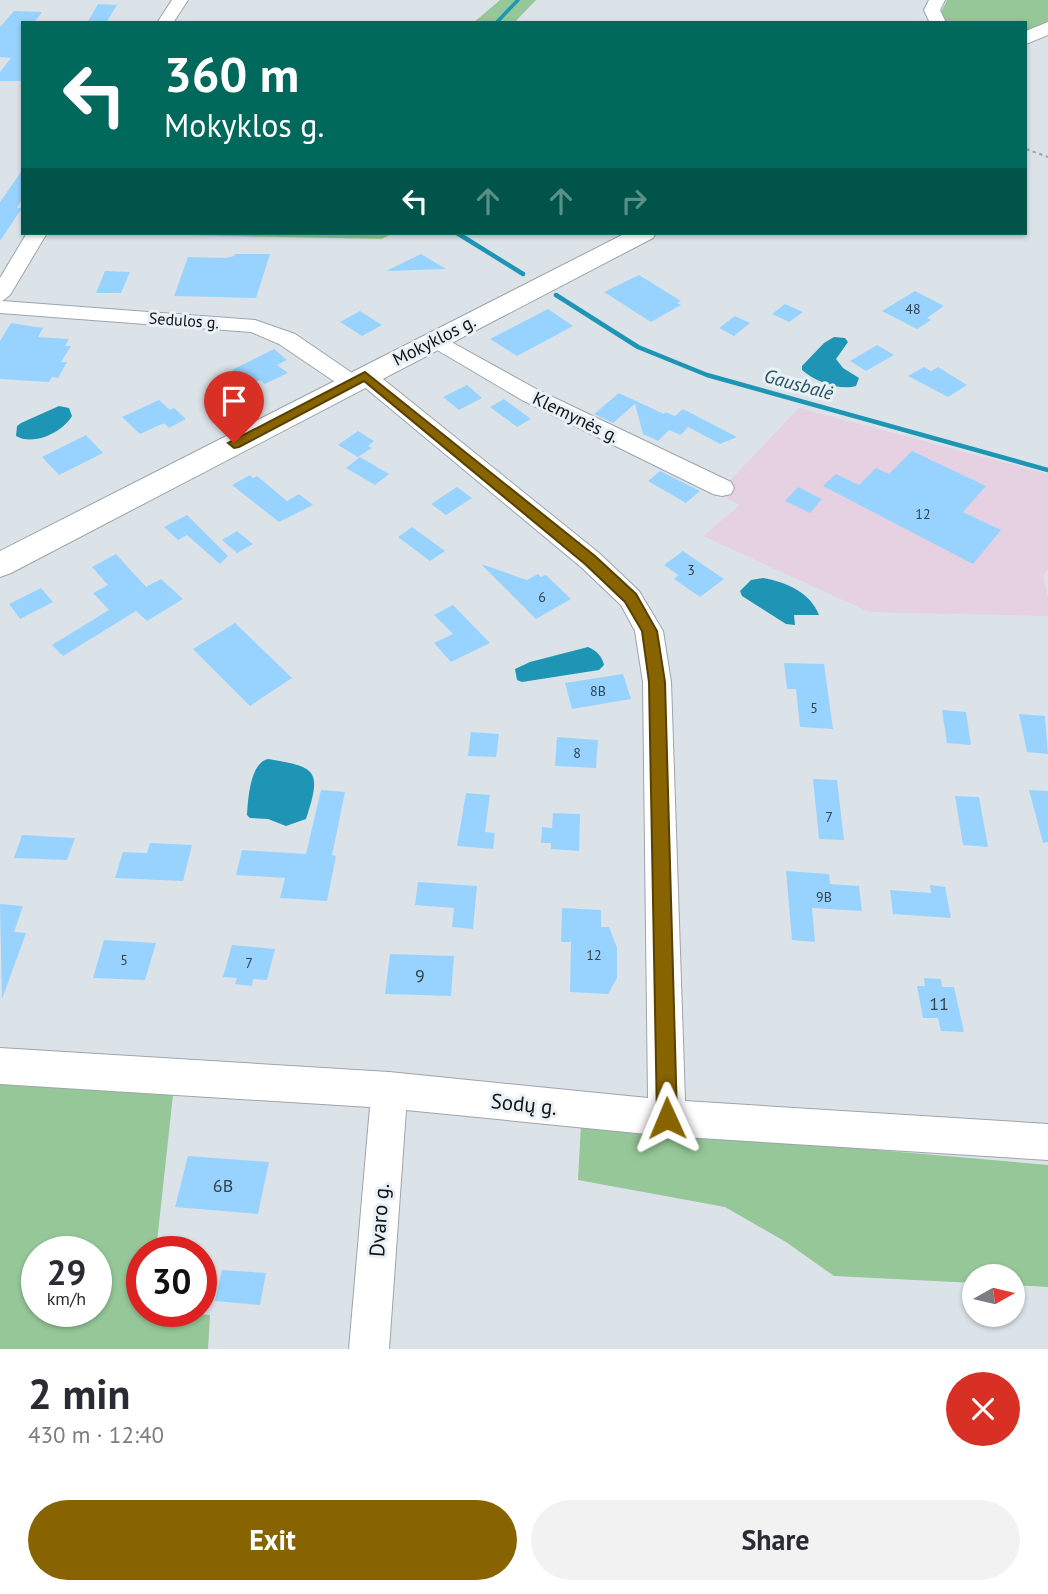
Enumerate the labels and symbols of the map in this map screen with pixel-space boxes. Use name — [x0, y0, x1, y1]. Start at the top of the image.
house number: 48 — [905, 300, 921, 318]
street label: Sedulos g. — [148, 308, 220, 332]
street label: Mokyklos g. — [389, 309, 479, 371]
water label: Gausbalė — [762, 363, 836, 405]
pin — [204, 371, 264, 443]
street label: Klemynės g. — [529, 386, 623, 448]
house number: 12 — [915, 505, 931, 523]
house number: 3 — [687, 561, 695, 579]
house number: 6 — [538, 588, 546, 606]
house number: 8B — [590, 682, 606, 700]
house number: 5 — [810, 699, 818, 717]
house number: 8 — [573, 744, 581, 762]
house number: 7 — [825, 808, 833, 826]
house number: 9B — [816, 888, 832, 906]
house number: 12 — [586, 946, 602, 964]
house number: 5 — [120, 951, 128, 969]
house number: 7 — [245, 954, 253, 972]
house number: 9 — [415, 964, 425, 987]
house number: 11 — [929, 992, 949, 1015]
position arrow — [630, 1081, 704, 1155]
street label: Sodų g. — [490, 1087, 558, 1121]
house number: 6B — [213, 1174, 233, 1197]
street label: Dvaro g. — [363, 1182, 395, 1258]
speed limit sign: 30 — [126, 1236, 217, 1327]
north arrow — [962, 1264, 1026, 1326]

